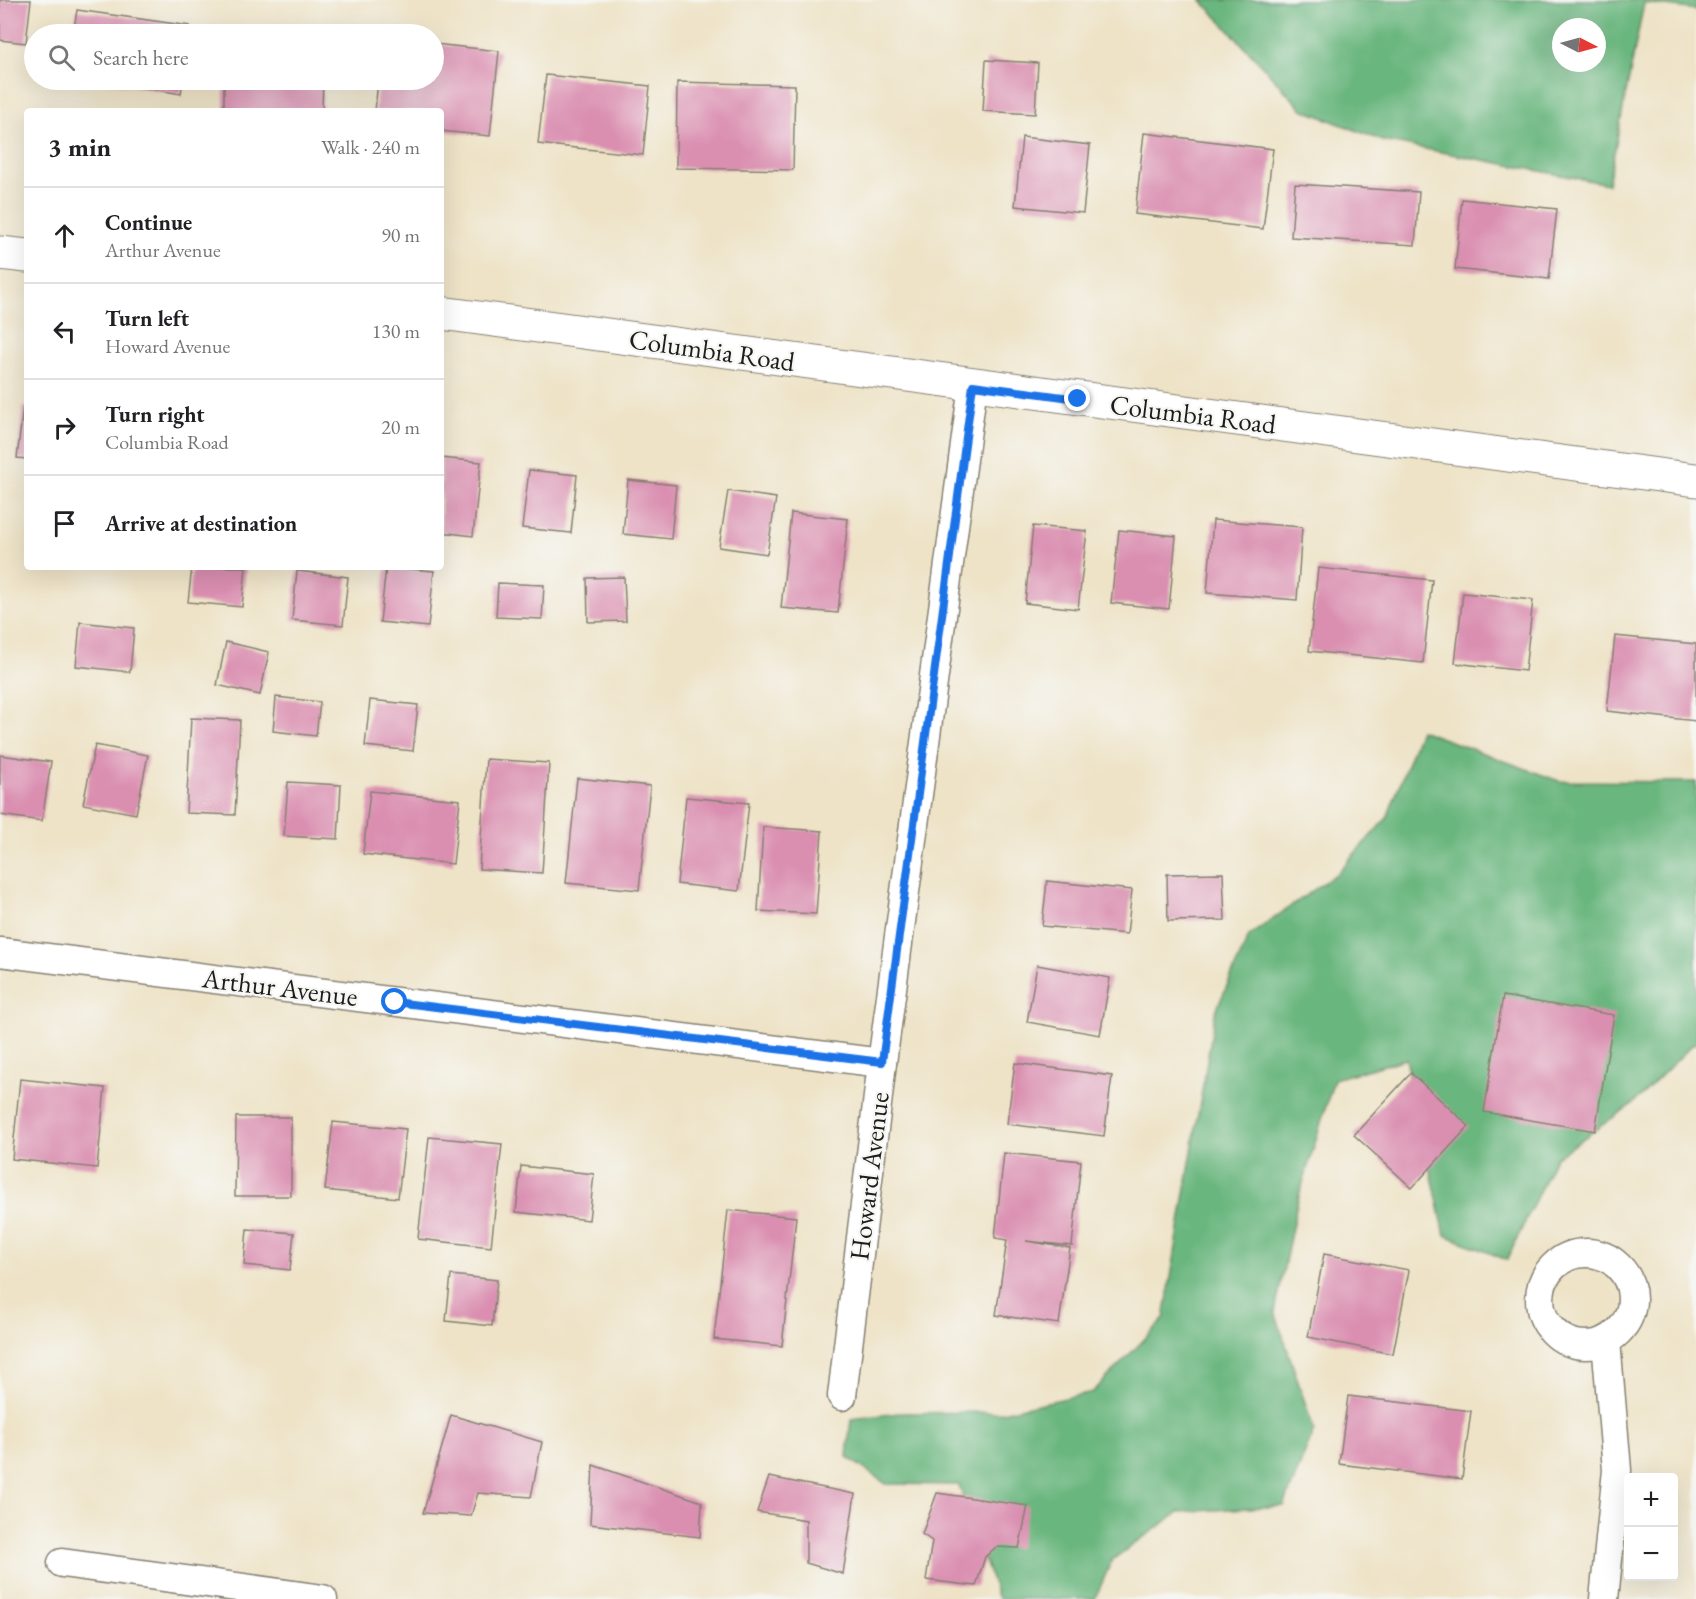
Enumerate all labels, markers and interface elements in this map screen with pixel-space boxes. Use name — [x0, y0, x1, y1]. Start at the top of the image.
north arrow — [1552, 18, 1606, 72]
search box — [24, 24, 444, 90]
icon: search — [45, 41, 78, 74]
text: Search here — [93, 43, 188, 72]
text: 3 min — [48, 130, 111, 164]
text: Walk · 240 m — [321, 134, 420, 160]
text: Continue — [105, 208, 192, 237]
icon: ahead — [48, 219, 81, 252]
text: 90 m — [381, 222, 420, 248]
text: Arthur Avenue — [105, 237, 221, 263]
text: Turn left — [105, 304, 189, 333]
icon: left — [48, 315, 81, 348]
text: 130 m — [372, 318, 420, 344]
street label: Columbia Road — [627, 321, 797, 379]
text: Howard Avenue — [105, 333, 230, 359]
route end — [1064, 385, 1090, 411]
street label: Columbia Road — [1108, 386, 1278, 442]
text: Turn right — [105, 400, 204, 429]
icon: right — [48, 411, 81, 444]
text: 20 m — [381, 414, 420, 440]
text: Columbia Road — [105, 429, 229, 455]
icon: arrive — [48, 507, 81, 540]
text: Arrive at destination — [105, 509, 297, 538]
street label: Arthur Avenue — [199, 960, 360, 1014]
route start — [381, 988, 407, 1014]
street label: Howard Avenue — [841, 1090, 897, 1262]
map controls — [1624, 1473, 1678, 1581]
button: + — [1624, 1473, 1678, 1527]
button: − — [1624, 1527, 1678, 1581]

